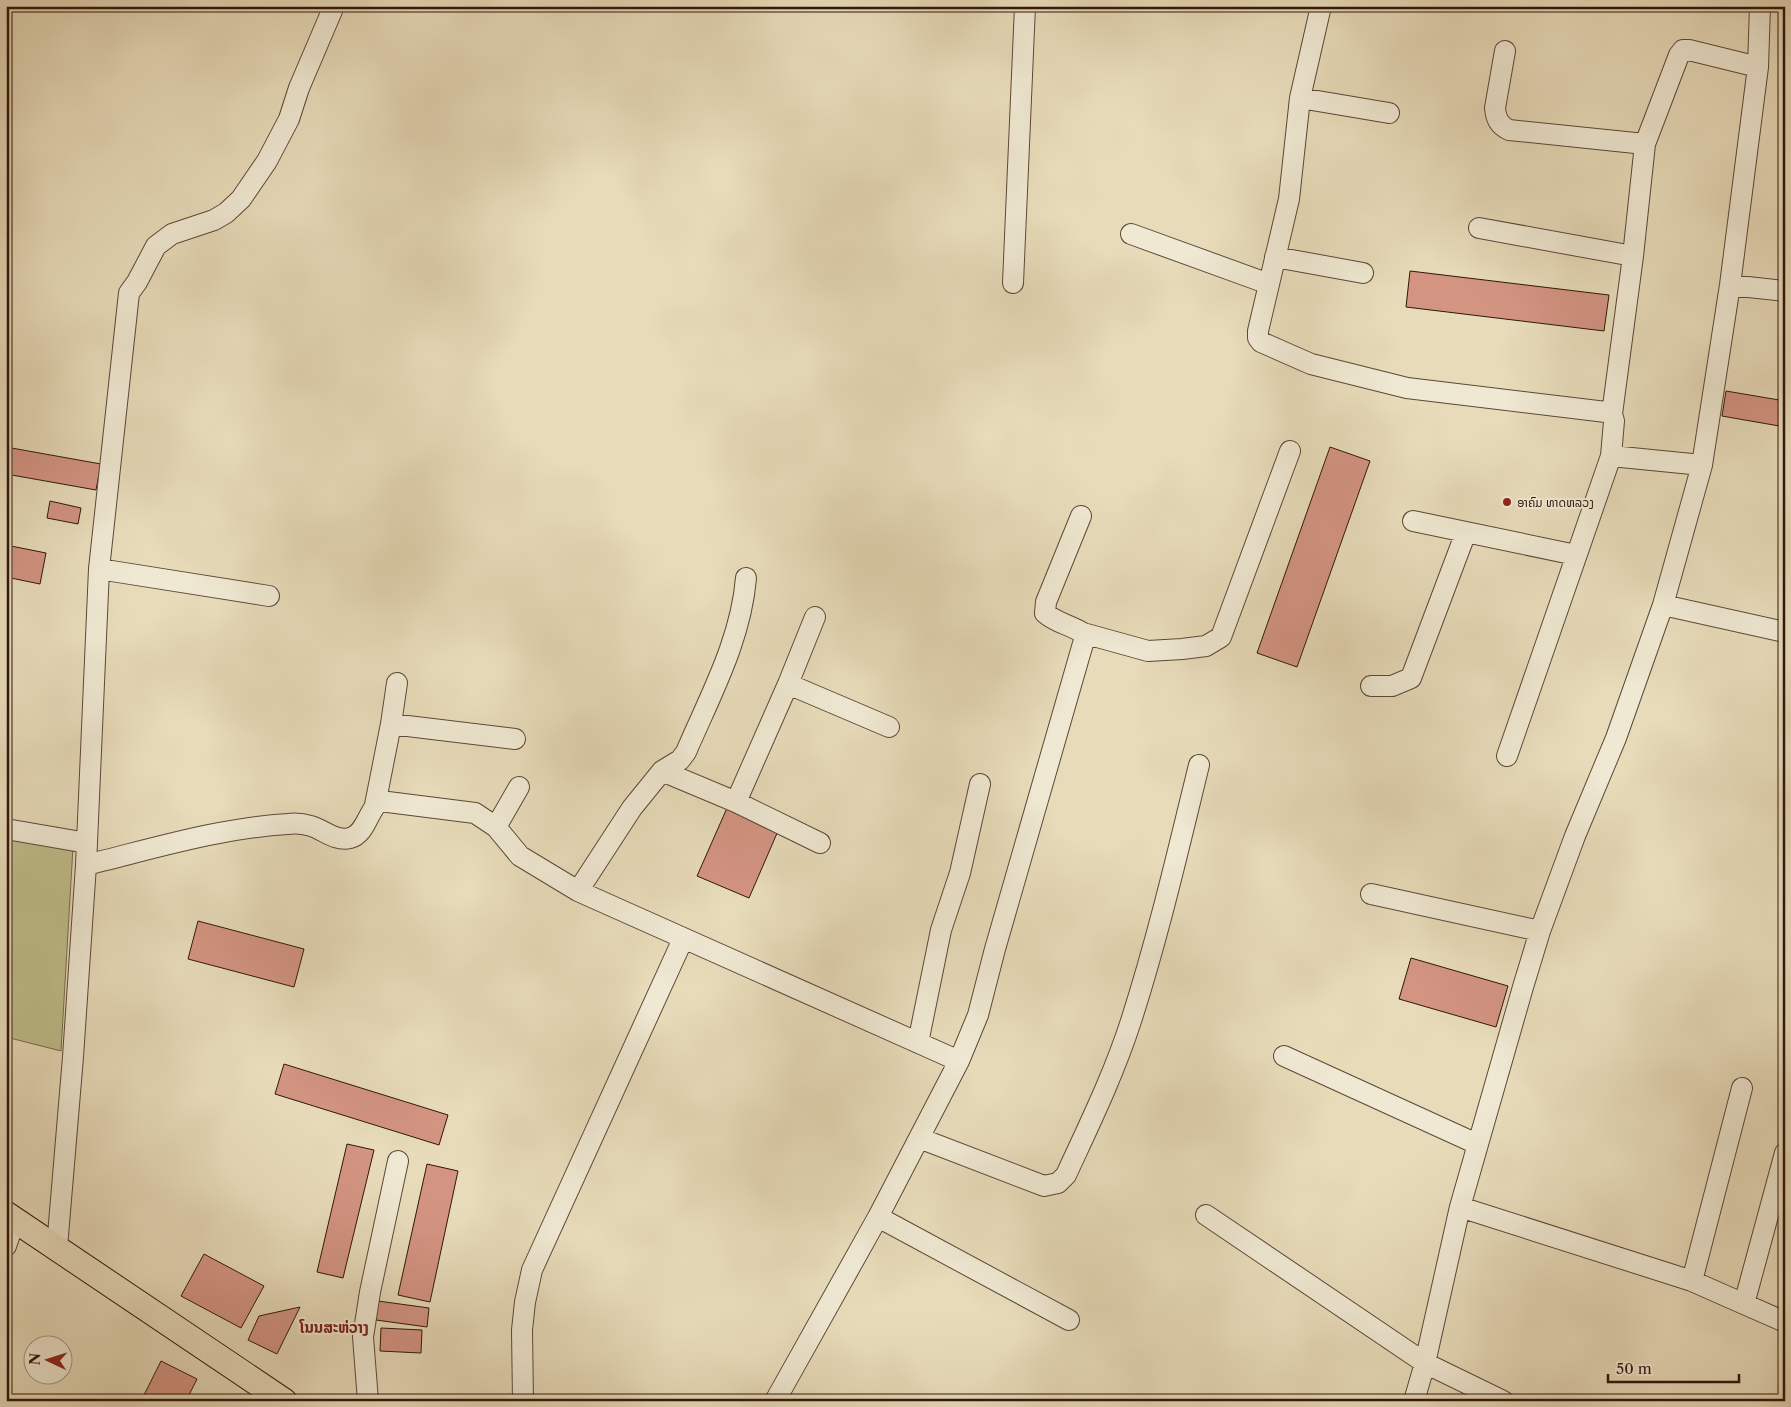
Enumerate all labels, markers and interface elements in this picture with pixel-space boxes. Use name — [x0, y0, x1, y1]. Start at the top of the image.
place label: ອາຄົມ ທາດຫລວງ — [1517, 495, 1594, 510]
marker: ອາຄົມ ທາດຫລວງ — [1501, 496, 1513, 508]
district label: ໂນນສະຫ່ວາງ — [298, 1318, 369, 1337]
north arrow — [22, 1334, 72, 1384]
text: N — [26, 1352, 44, 1366]
scale bar — [1608, 1352, 1740, 1384]
text: 50 m — [1616, 1359, 1652, 1378]

